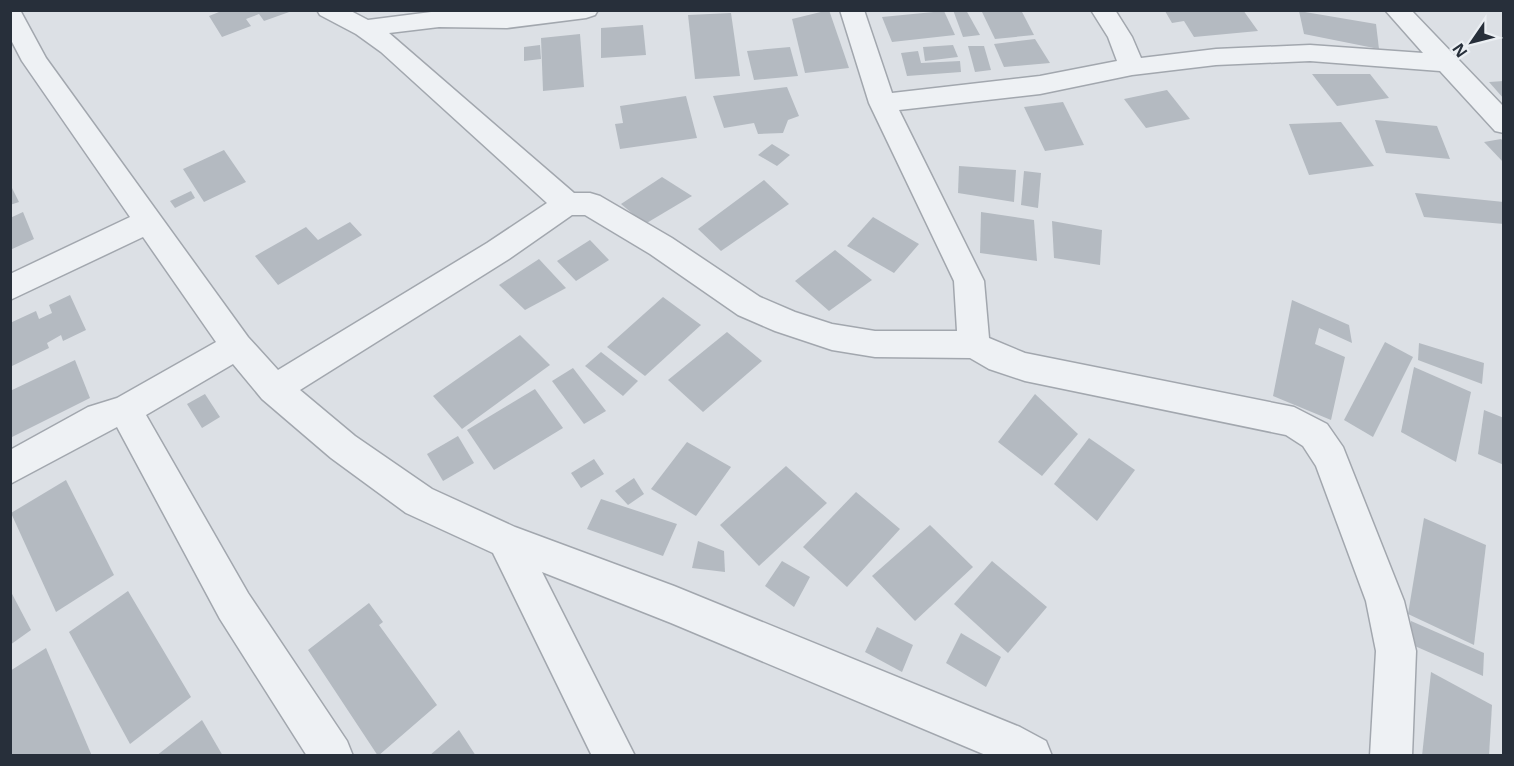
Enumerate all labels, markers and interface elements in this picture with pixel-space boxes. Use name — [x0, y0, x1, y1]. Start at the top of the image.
north arrow — [1442, 12, 1502, 72]
text: N — [1447, 39, 1472, 62]

